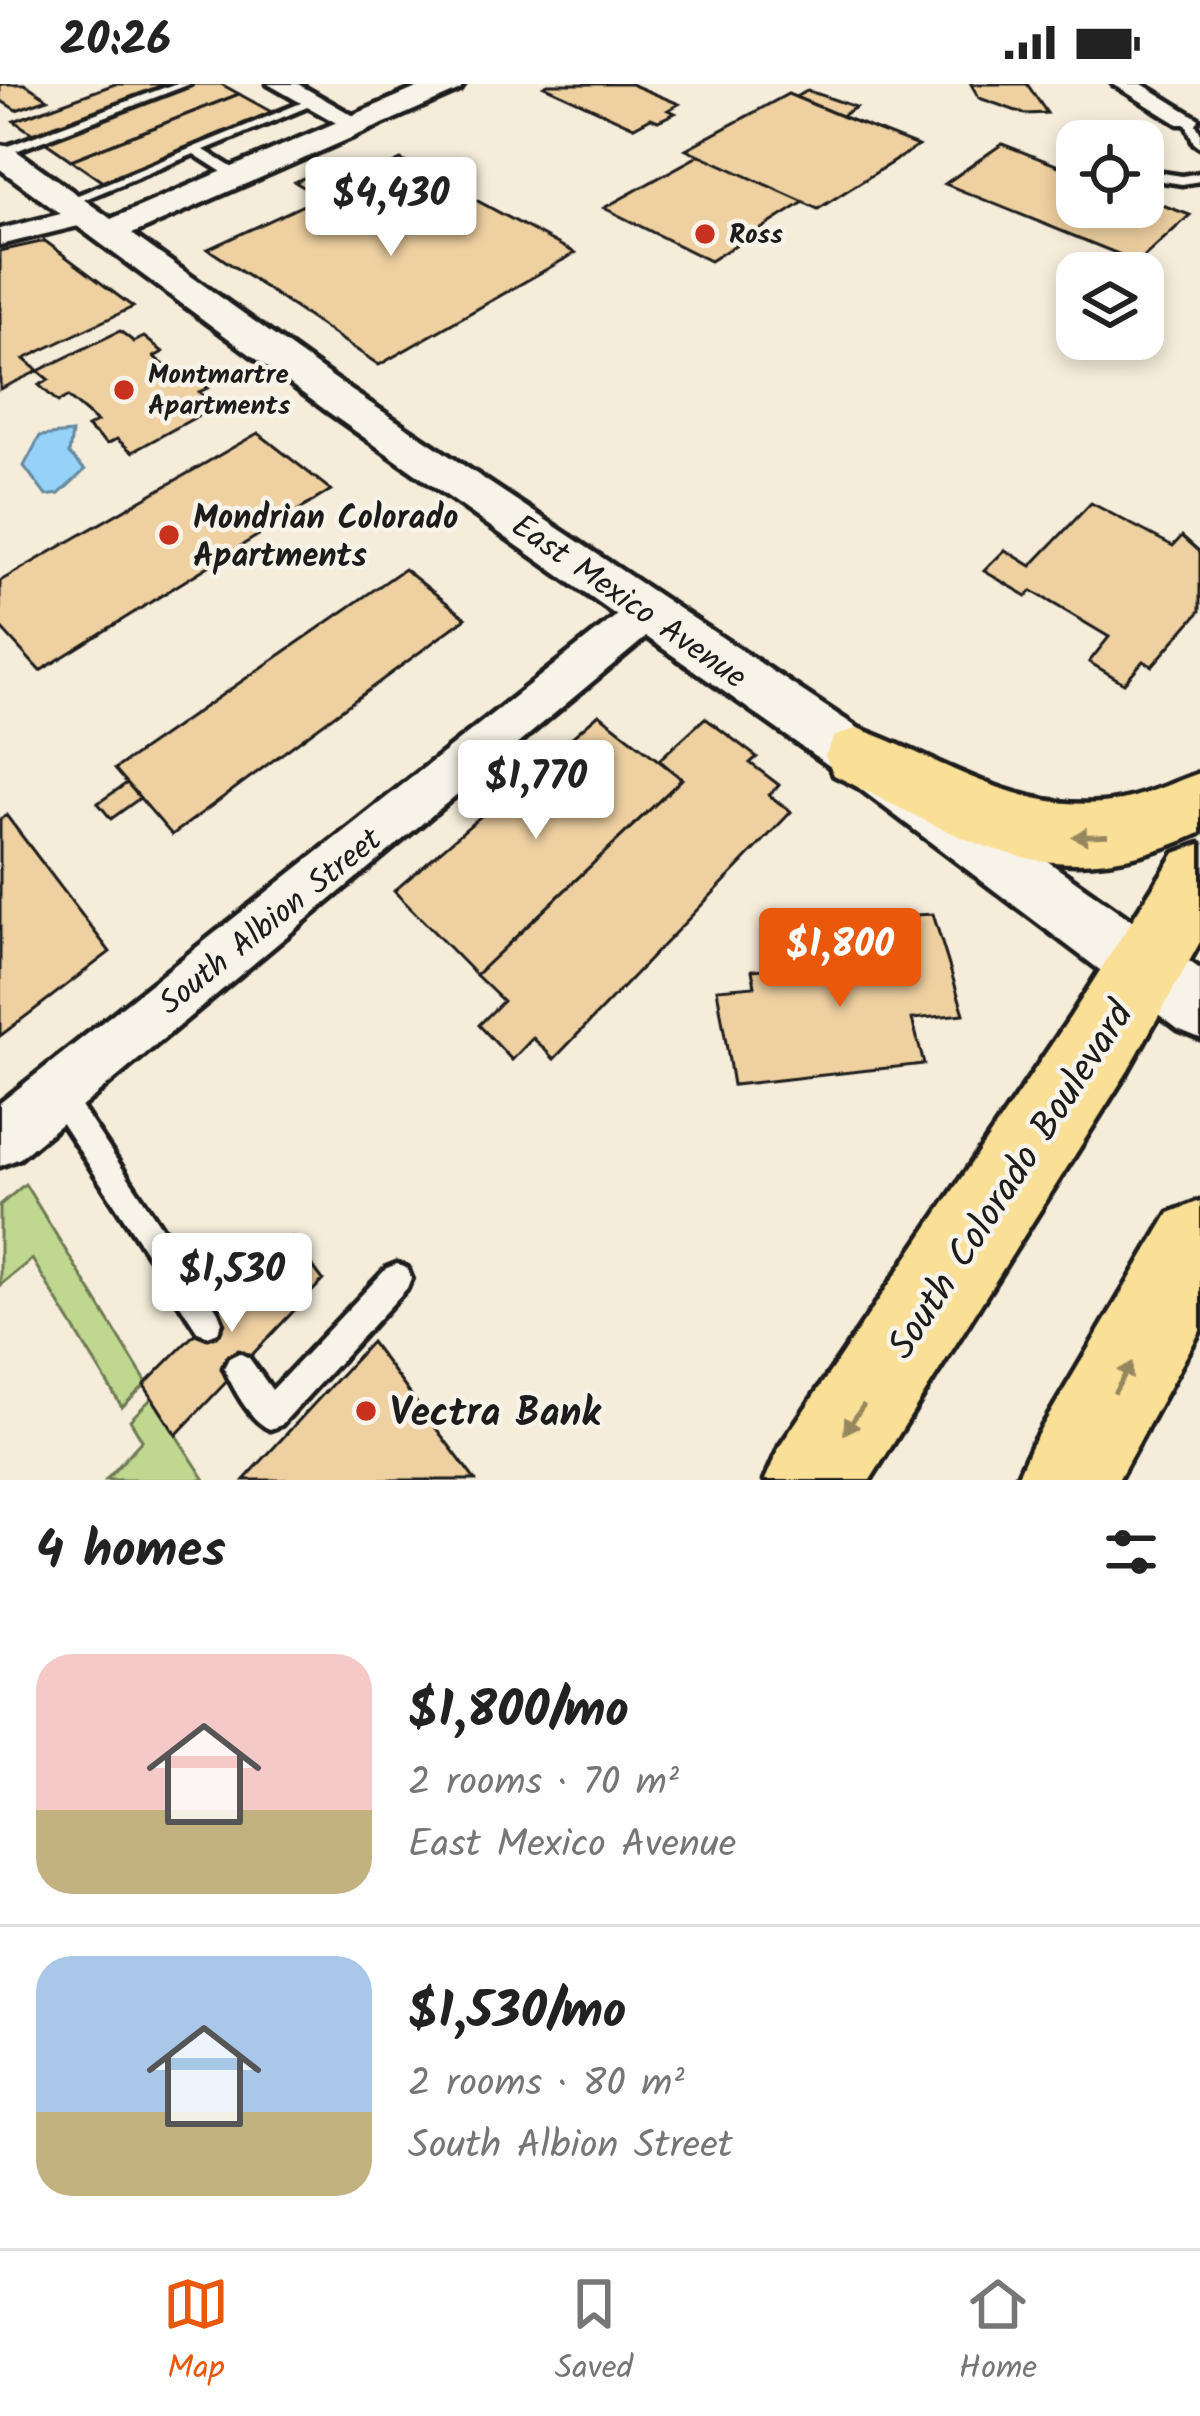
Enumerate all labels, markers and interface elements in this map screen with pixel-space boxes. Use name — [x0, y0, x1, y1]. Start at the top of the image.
text: 20:26 — [60, 6, 171, 78]
map controls — [1056, 120, 1164, 360]
button: locate — [1056, 120, 1164, 228]
pin: $4,430 — [293, 157, 489, 259]
text: $4,430 — [332, 165, 450, 227]
place label: Ross — [729, 214, 783, 257]
marker: Ross — [692, 221, 718, 247]
button: layers — [1056, 252, 1164, 360]
place label: Montmartre Apartments — [148, 354, 291, 428]
marker: Montmartre Apartments — [111, 377, 137, 403]
place label: Mondrian Colorado Apartments — [193, 493, 458, 584]
street label: East Mexico Avenue — [499, 502, 757, 704]
marker: Mondrian Colorado Apartments — [156, 522, 182, 548]
pin: $1,770 — [438, 740, 634, 842]
text: $1,770 — [485, 748, 587, 810]
street label: South Albion Street — [148, 815, 396, 1030]
one-way arrow — [1070, 827, 1108, 846]
pin: $1,800 — [742, 908, 938, 1010]
text: $1,800 — [786, 916, 894, 978]
street label: South Colorado Boulevard — [873, 988, 1153, 1373]
pin: $1,530 — [134, 1233, 330, 1335]
text: $1,530 — [179, 1241, 285, 1303]
one-way arrow — [1112, 1362, 1133, 1395]
place label: Vectra Bank — [390, 1384, 602, 1446]
marker: Vectra Bank — [353, 1398, 379, 1424]
one-way arrow — [844, 1403, 866, 1436]
text: 4 homes — [36, 1512, 226, 1593]
icon: filters — [1098, 1519, 1164, 1585]
text: $1,800/mo — [408, 1672, 629, 1753]
icon: home — [132, 1702, 276, 1846]
text: 2 rooms · 70 m² — [408, 1753, 679, 1815]
text: East Mexico Avenue — [408, 1815, 736, 1877]
text: $1,530/mo — [408, 1973, 626, 2054]
icon: home — [132, 2004, 276, 2148]
text: 2 rooms · 80 m² — [408, 2054, 684, 2116]
text: South Albion Street — [408, 2116, 733, 2178]
tab: Map — [163, 2271, 229, 2396]
tab: Saved — [555, 2271, 633, 2396]
tab: Home — [959, 2271, 1037, 2396]

